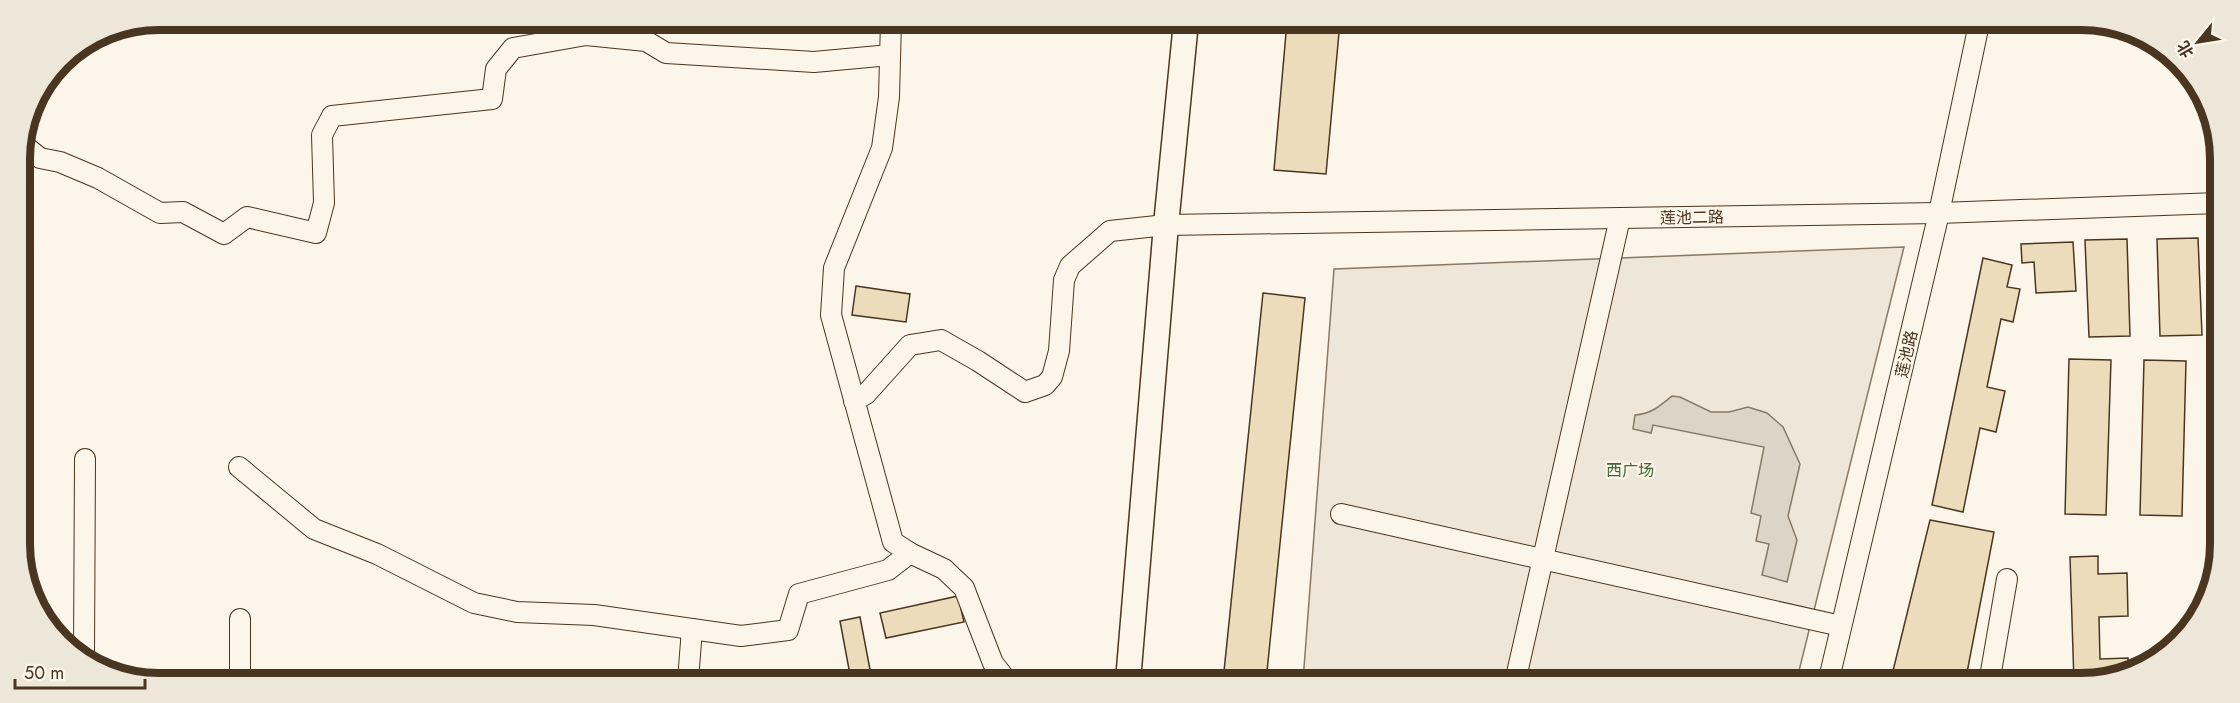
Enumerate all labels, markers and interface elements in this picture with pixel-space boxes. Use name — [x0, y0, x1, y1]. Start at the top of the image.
north arrow — [2168, 12, 2228, 72]
text: 北 — [2171, 37, 2199, 62]
street label: 莲池二路 — [1660, 205, 1724, 230]
street label: 莲池路 — [1890, 328, 1923, 380]
park label: 西广场 — [1606, 459, 1654, 482]
scale bar — [15, 652, 146, 690]
text: 50 m — [24, 660, 64, 686]

